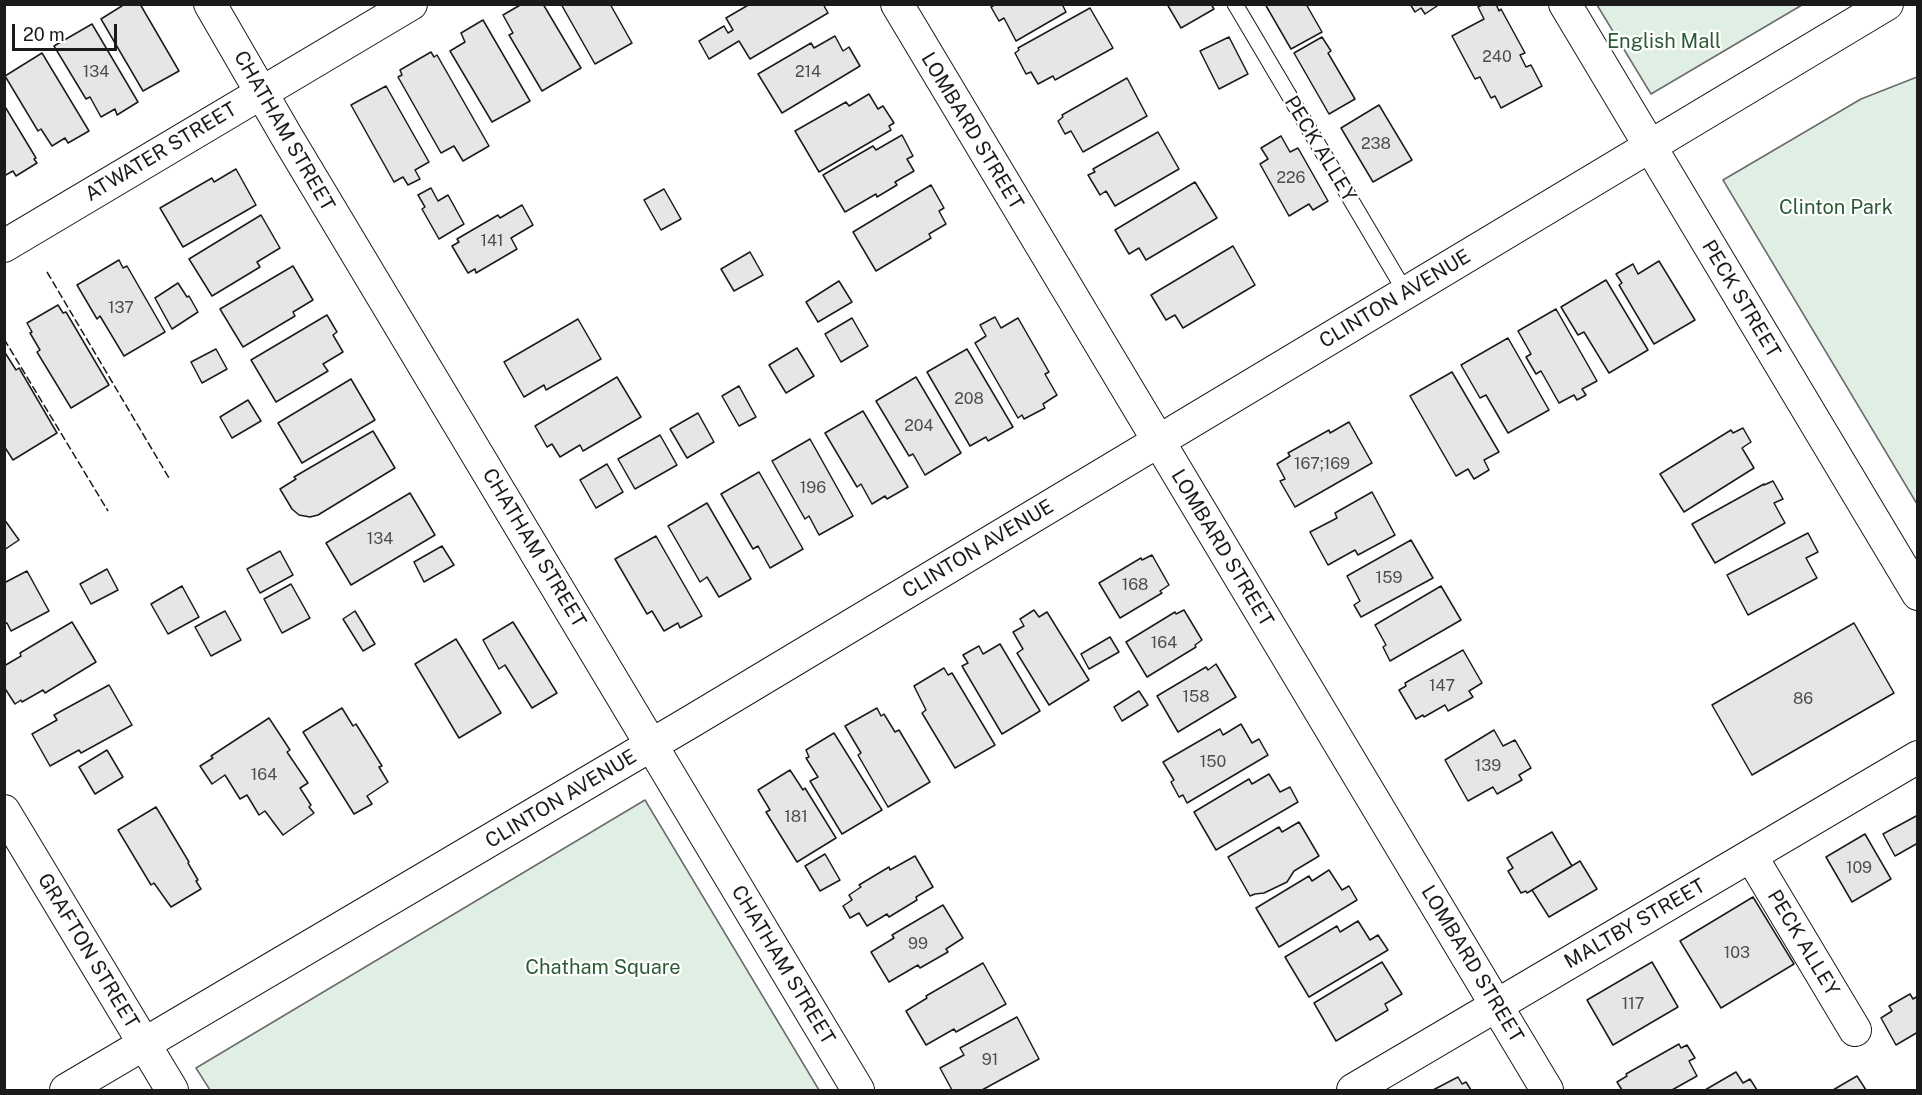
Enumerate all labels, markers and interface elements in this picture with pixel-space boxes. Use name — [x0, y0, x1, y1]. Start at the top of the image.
scale bar — [15, 12, 120, 50]
text: 20 m — [23, 24, 65, 45]
park label: English Mall — [1607, 30, 1721, 54]
street label: CHATHAM STREET — [228, 47, 340, 215]
house number: 240 — [1482, 47, 1512, 67]
street label: LOMBARD STREET — [916, 48, 1028, 214]
house number: 134 — [83, 62, 109, 82]
house number: 214 — [795, 62, 821, 82]
street label: PECK ALLEY — [1279, 92, 1361, 206]
street label: ATWATER STREET — [81, 97, 241, 207]
house number: 238 — [1361, 134, 1391, 154]
house number: 226 — [1276, 168, 1306, 188]
park label: Clinton Park — [1779, 196, 1893, 220]
house number: 141 — [480, 231, 504, 251]
street label: PECK STREET — [1696, 236, 1786, 362]
street label: CLINTON AVENUE — [1315, 244, 1475, 354]
house number: 137 — [108, 298, 134, 318]
house number: 208 — [954, 389, 984, 409]
house number: 204 — [904, 416, 934, 436]
house number: 167;169 — [1294, 454, 1350, 474]
street label: CHATHAM STREET — [477, 464, 591, 632]
street label: LOMBARD STREET — [1166, 465, 1278, 631]
house number: 196 — [800, 478, 826, 498]
street label: CLINTON AVENUE — [898, 494, 1058, 604]
house number: 134 — [367, 529, 393, 549]
house number: 159 — [1376, 568, 1402, 588]
house number: 168 — [1122, 575, 1148, 595]
house number: 164 — [1151, 633, 1177, 653]
house number: 147 — [1429, 676, 1455, 696]
house number: 158 — [1182, 687, 1210, 707]
house number: 86 — [1793, 689, 1813, 709]
street label: CLINTON AVENUE — [481, 744, 641, 854]
house number: 150 — [1200, 752, 1226, 772]
house number: 139 — [1475, 756, 1501, 776]
house number: 164 — [251, 765, 277, 785]
house number: 181 — [784, 807, 808, 827]
house number: 109 — [1846, 858, 1872, 878]
street label: GRAFTON STREET — [32, 869, 144, 1033]
street label: MALTBY STREET — [1560, 874, 1710, 974]
street label: CHATHAM STREET — [726, 881, 840, 1049]
street label: LOMBARD STREET — [1416, 881, 1528, 1047]
street label: PECK ALLEY — [1762, 886, 1844, 1000]
house number: 99 — [908, 934, 928, 954]
house number: 103 — [1724, 943, 1750, 963]
park label: Chatham Square — [525, 956, 681, 980]
house number: 117 — [1622, 994, 1644, 1014]
house number: 91 — [982, 1050, 998, 1070]

